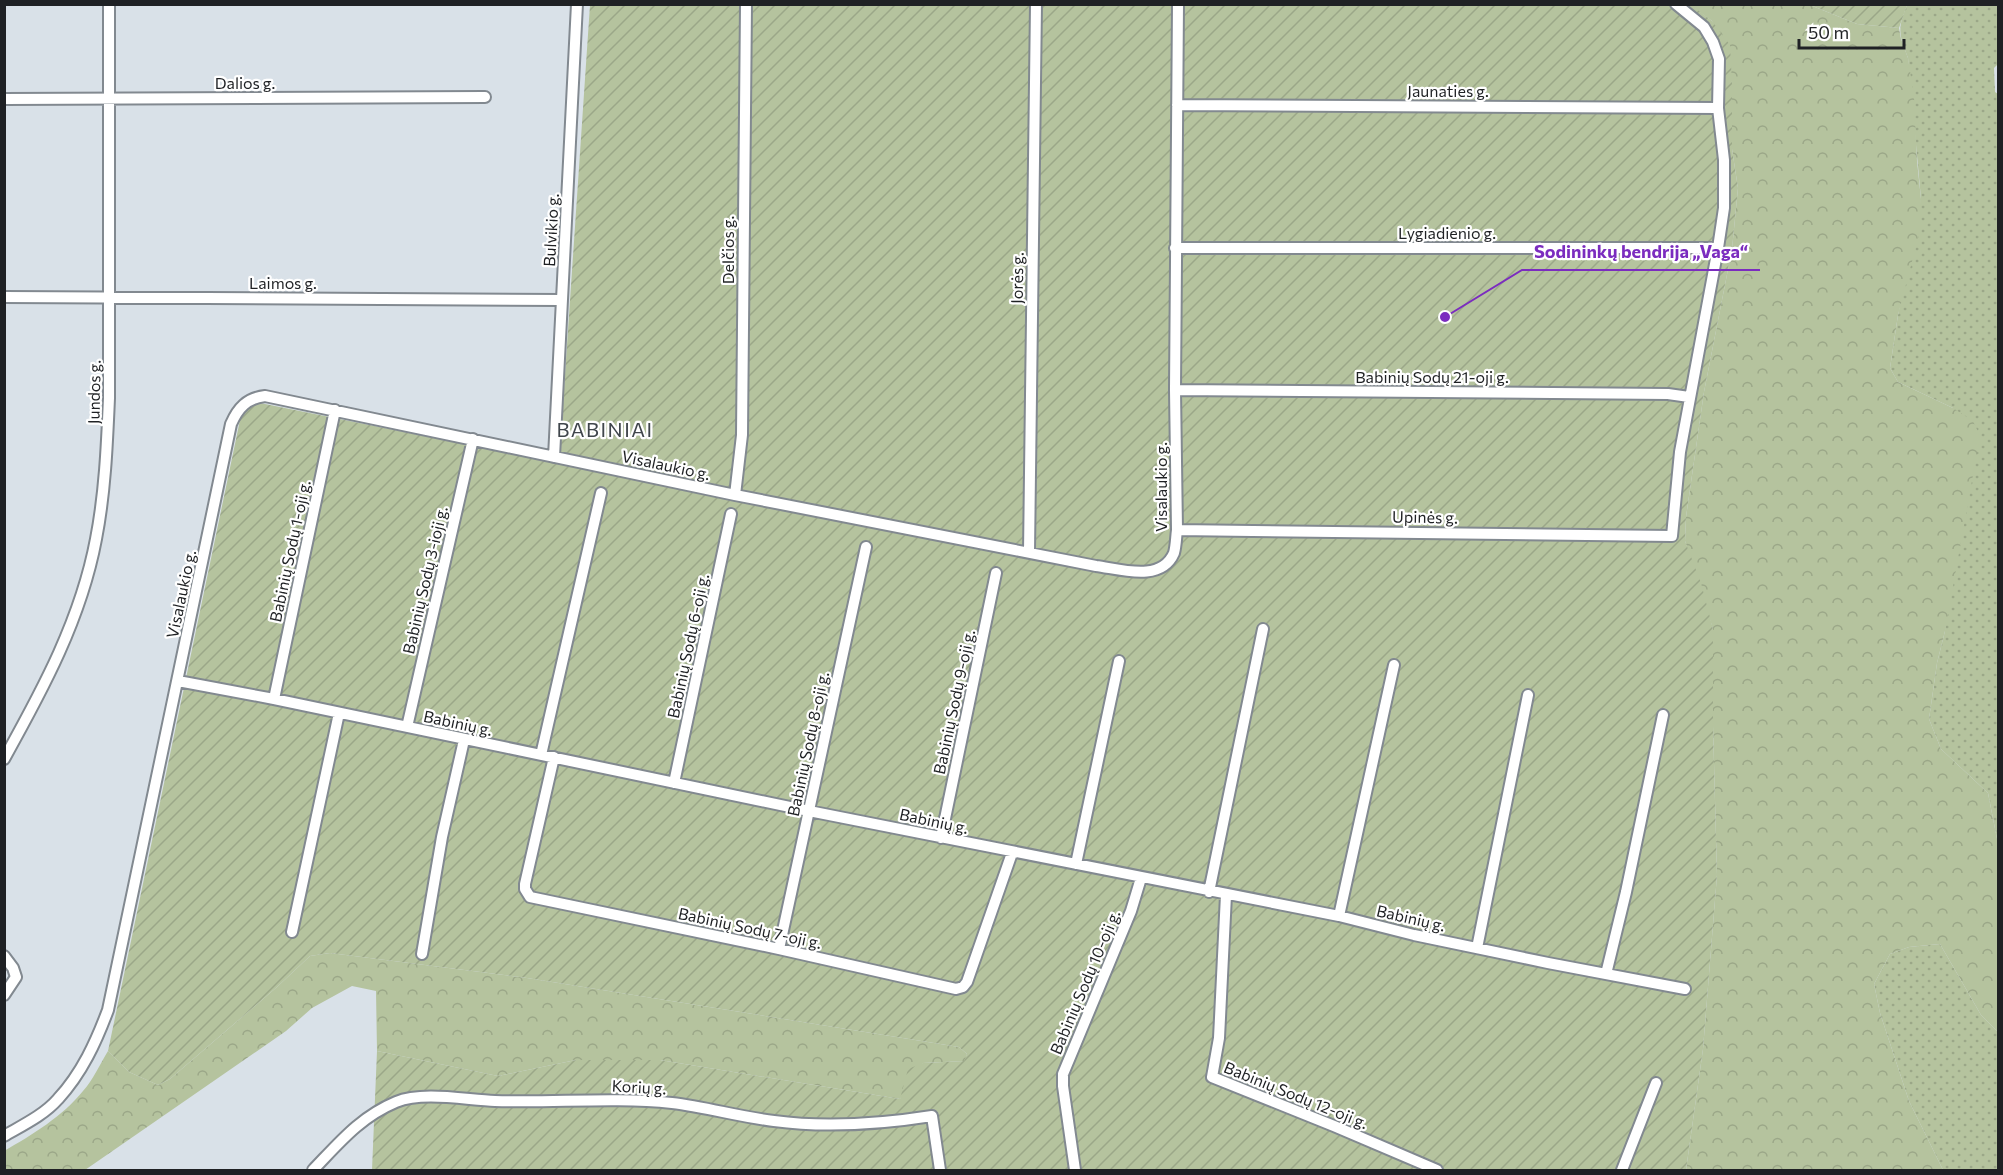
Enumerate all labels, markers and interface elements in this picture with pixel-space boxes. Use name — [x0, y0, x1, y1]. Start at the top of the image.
scale bar — [1799, 12, 1904, 50]
text: 50 m — [1808, 21, 1849, 43]
street label: Dalios g. — [215, 73, 275, 92]
street label: Jaunaties g. — [1407, 81, 1489, 100]
street label: Bulvikio g. — [539, 193, 562, 267]
street label: Delčios g. — [718, 216, 737, 284]
street label: Lygiadienio g. — [1398, 223, 1496, 242]
callout: Sodininkų bendrija „Vaga“ — [1522, 234, 1760, 270]
text: Sodininkų bendrija „Vaga“ — [1534, 240, 1748, 262]
street label: Jorės g. — [1007, 252, 1026, 304]
street label: Laimos g. — [249, 273, 317, 292]
street label: Jundos g. — [83, 360, 104, 424]
street label: Babinių Sodų 21-oji g. — [1355, 367, 1509, 386]
district label: BABINIAI — [556, 417, 654, 441]
street label: Visalaukio g. — [1151, 442, 1170, 532]
street label: Visalaukio g. — [620, 446, 712, 483]
street label: Babinių Sodų 1-oji g. — [265, 478, 314, 624]
street label: Babinių Sodų 3-ioji g. — [398, 504, 451, 656]
street label: Upinės g. — [1392, 506, 1458, 527]
street label: Visalaukio g. — [162, 548, 199, 640]
street label: Babinių Sodų 6-oji g. — [663, 572, 712, 720]
street label: Babinių Sodų 9-oji g. — [929, 628, 978, 776]
street label: Babinių Sodų 8-oji g. — [783, 670, 832, 818]
street label: Babinių g. — [422, 706, 494, 739]
street label: Babinių g. — [898, 804, 970, 837]
street label: Babinių g. — [1375, 900, 1447, 935]
street label: Babinių Sodų 7-oji g. — [677, 903, 824, 952]
street label: Babinių Sodų 10-oji g. — [1046, 907, 1124, 1057]
street label: Babinių Sodų 12-oji g. — [1221, 1057, 1371, 1132]
street label: Korių g. — [611, 1076, 667, 1097]

